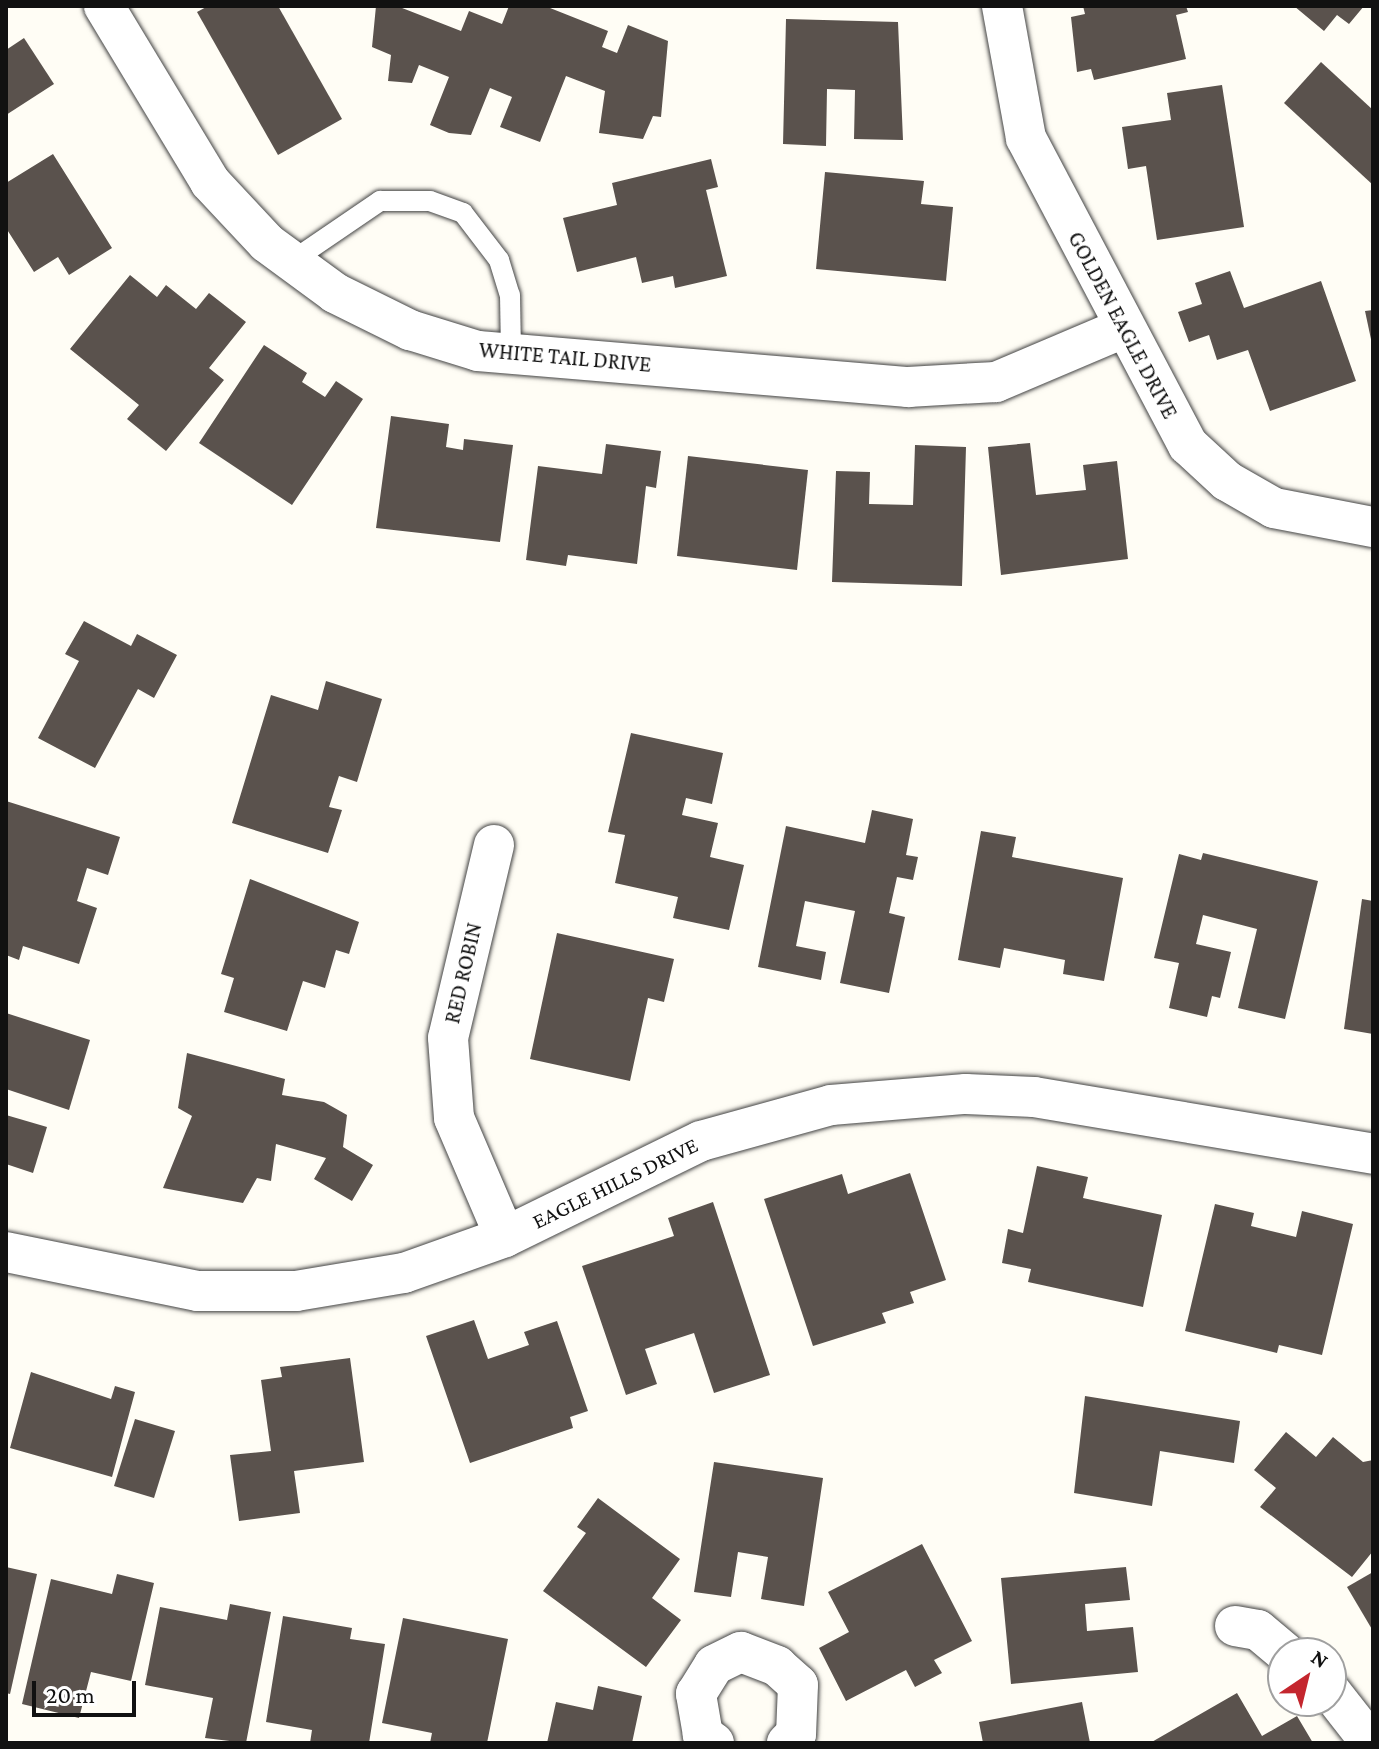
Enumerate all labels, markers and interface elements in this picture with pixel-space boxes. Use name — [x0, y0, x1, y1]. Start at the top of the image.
street label: GOLDEN EAGLE DRIVE — [1062, 227, 1184, 423]
street label: WHITE TAIL DRIVE — [478, 336, 652, 378]
street label: RED ROBIN — [439, 920, 487, 1026]
street label: EAGLE HILLS DRIVE — [528, 1132, 702, 1234]
north arrow — [1267, 1637, 1347, 1717]
text: N — [1307, 1644, 1333, 1673]
scale bar — [36, 1665, 140, 1715]
text: 20 m — [46, 1681, 95, 1708]

